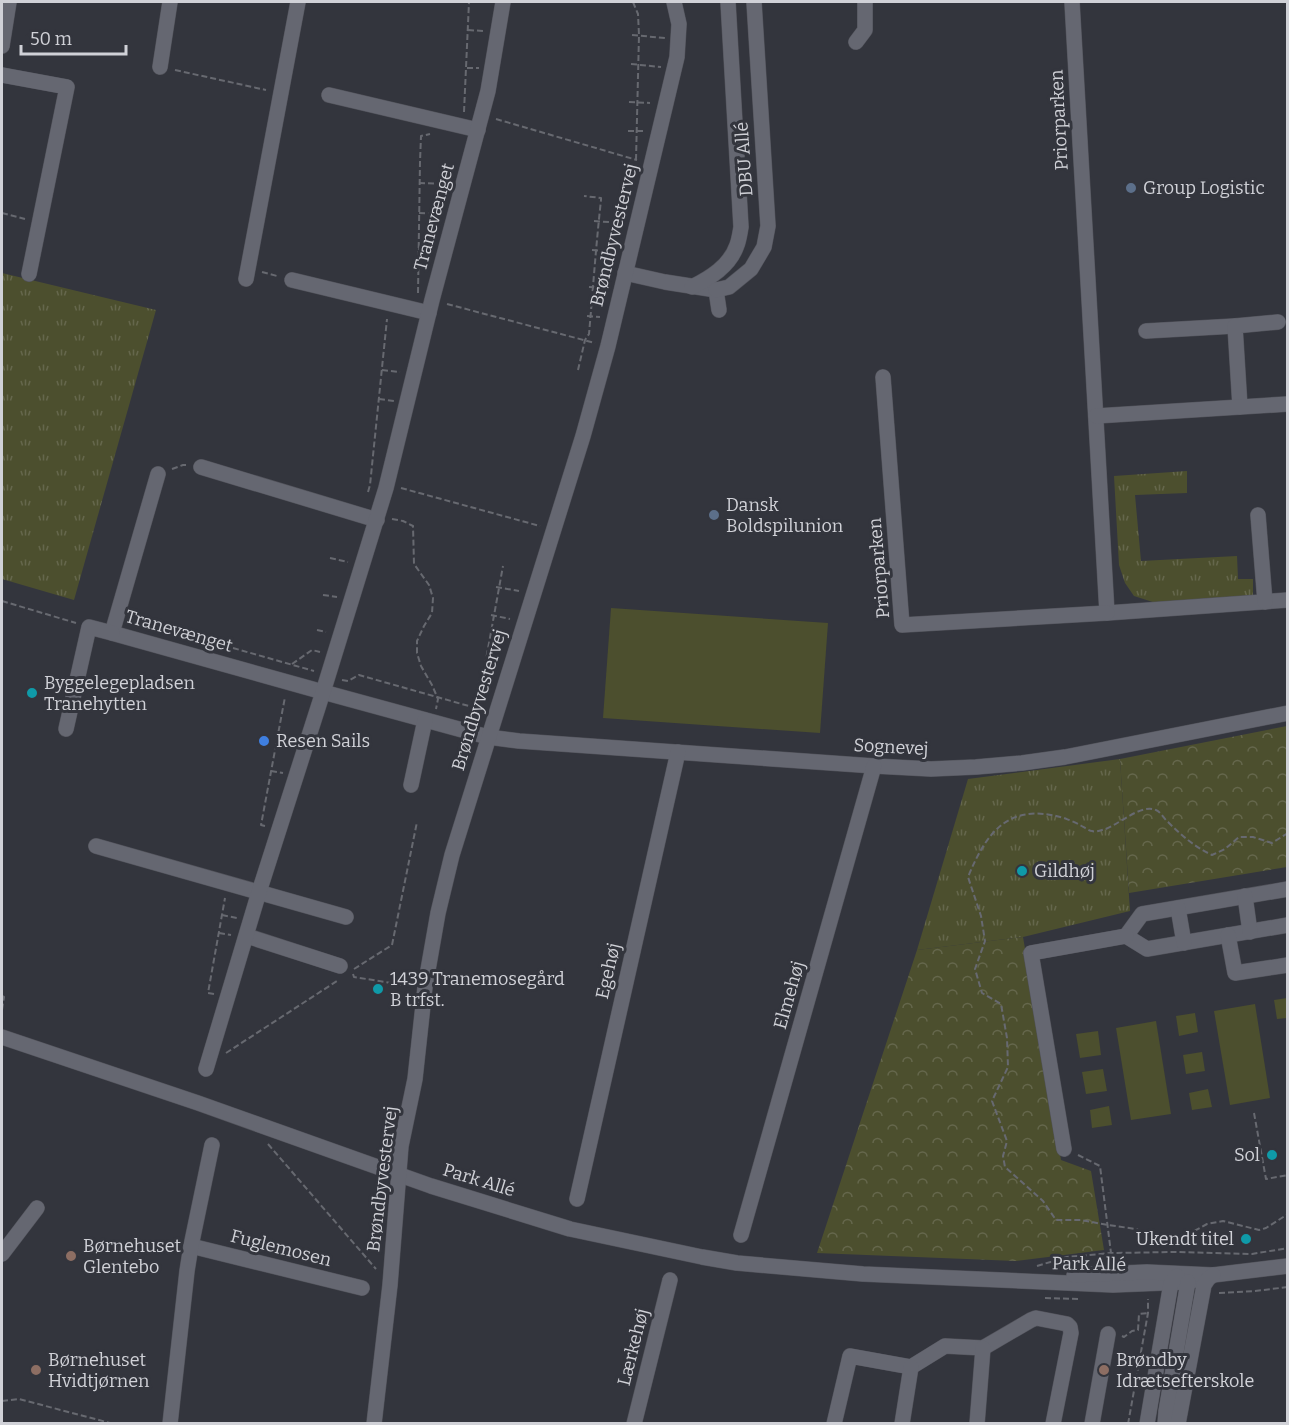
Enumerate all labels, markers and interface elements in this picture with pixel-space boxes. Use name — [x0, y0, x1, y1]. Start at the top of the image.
scale bar — [21, 18, 126, 56]
text: 50 m — [30, 28, 72, 50]
street label: Priorparken — [1045, 69, 1073, 171]
street label: DBU Allé — [730, 121, 758, 197]
street label: Tranevænget — [409, 160, 459, 273]
street label: Brøndbyvestervej — [586, 161, 642, 309]
place label: Group Logistic — [1143, 177, 1265, 199]
marker: Group Logistic — [1124, 181, 1138, 195]
place label: Dansk Boldspilunion — [726, 494, 844, 537]
marker: Dansk Boldspilunion — [707, 508, 721, 522]
street label: Priorparken — [864, 516, 894, 619]
street label: Tranevænget — [123, 605, 236, 657]
street label: Brøndbyvestervej — [447, 627, 511, 773]
place label: Byggelegepladsen Tranehytten — [44, 672, 195, 715]
marker: Byggelegepladsen Tranehytten — [25, 686, 39, 700]
place label: Resen Sails — [276, 730, 370, 752]
marker: Resen Sails — [257, 734, 271, 748]
street label: Sognevej — [853, 734, 929, 760]
place label: Gildhøj — [1034, 860, 1095, 882]
marker: Gildhøj — [1015, 864, 1029, 878]
street label: Egehøj — [591, 941, 625, 1001]
street label: Elmehøj — [769, 958, 809, 1032]
place label: 1439 Tranemosegård B trfst. — [390, 968, 565, 1011]
marker: 1439 Tranemosegård B trfst. — [371, 982, 385, 996]
street label: Brøndbyvestervej — [362, 1105, 402, 1253]
place label: Sol — [1234, 1144, 1260, 1166]
marker: Sol — [1265, 1148, 1279, 1162]
street label: Park Allé — [440, 1159, 518, 1201]
street label: Fuglemosen — [228, 1225, 334, 1271]
place label: Ukendt titel — [1136, 1228, 1234, 1250]
marker: Ukendt titel — [1239, 1232, 1253, 1246]
place label: Børnehuset Glentebo — [83, 1235, 182, 1278]
marker: Børnehuset Glentebo — [64, 1249, 78, 1263]
street label: Park Allé — [1052, 1252, 1126, 1276]
street label: Lærkehøj — [613, 1306, 653, 1388]
place label: Børnehuset Hvidtjørnen — [48, 1349, 150, 1392]
place label: Brøndby Idrætsefterskole — [1116, 1349, 1254, 1392]
marker: Børnehuset Hvidtjørnen — [29, 1363, 43, 1377]
marker: Brøndby Idrætsefterskole — [1097, 1363, 1111, 1377]

